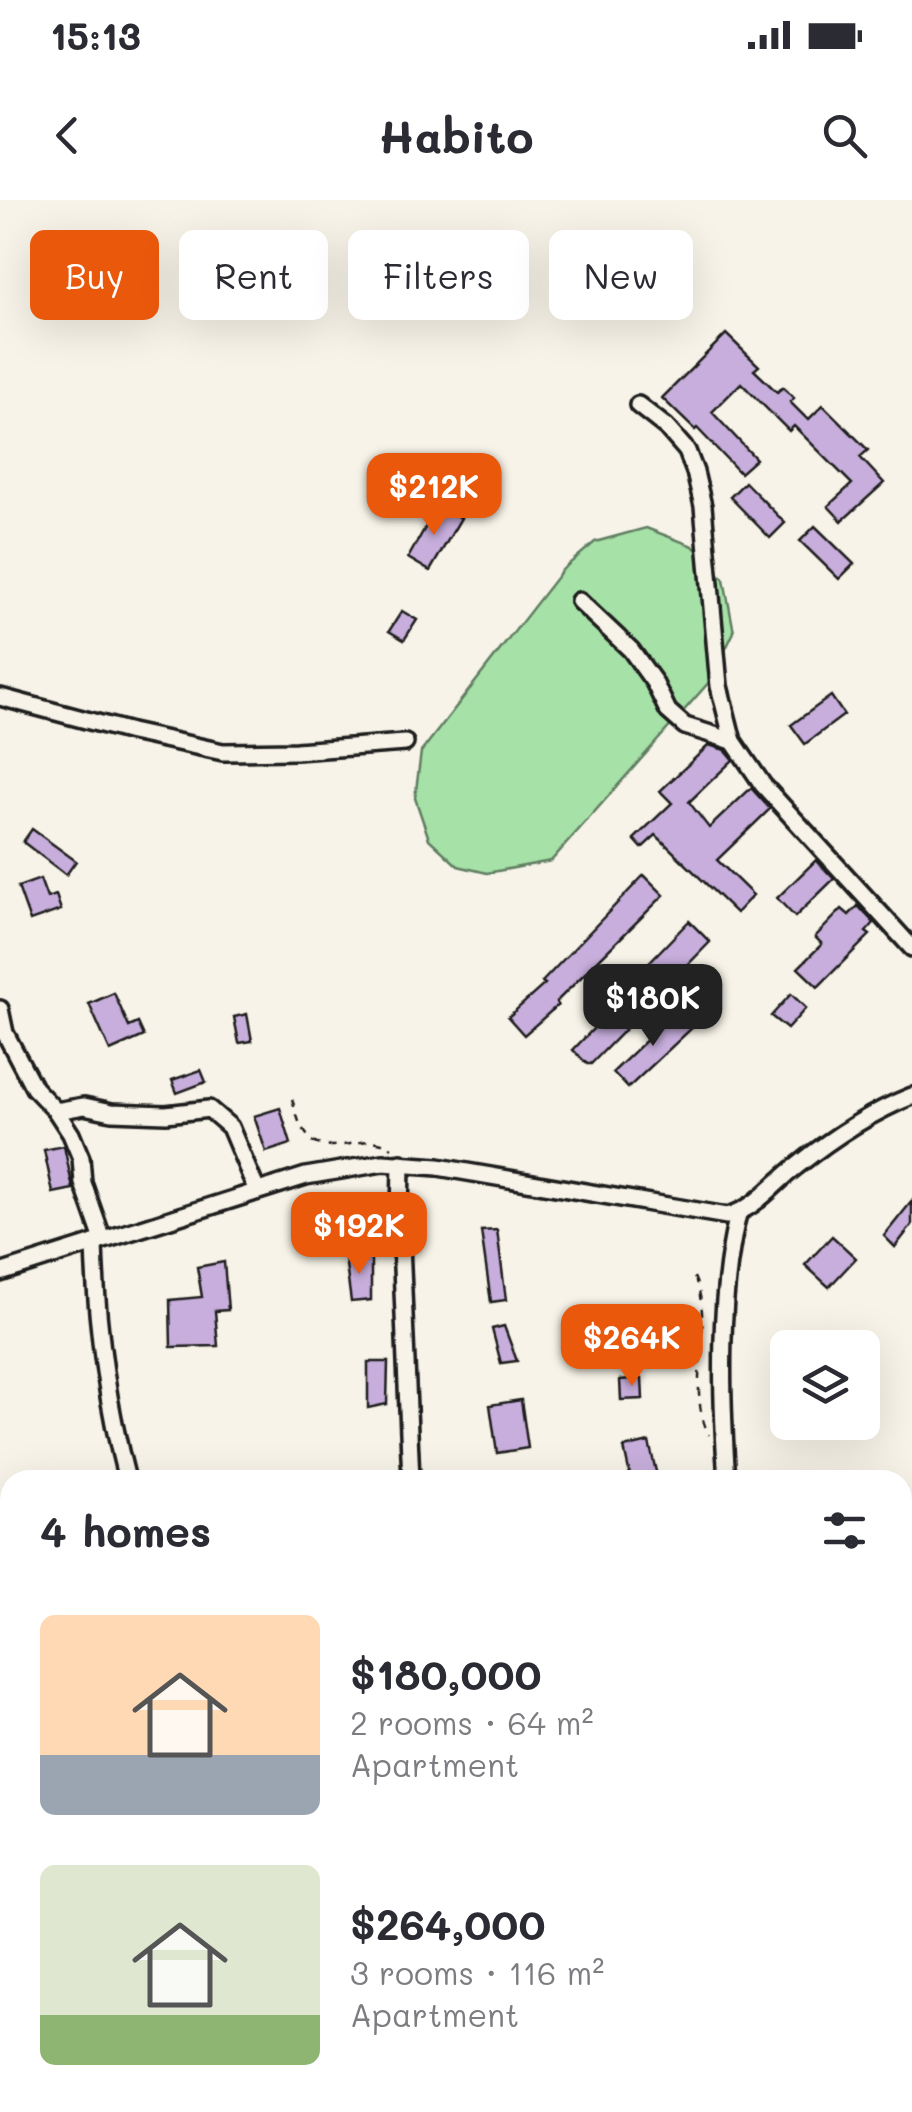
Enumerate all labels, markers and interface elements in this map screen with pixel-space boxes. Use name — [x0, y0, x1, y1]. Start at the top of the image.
text: 15:13 — [50, 10, 141, 60]
text: Habito — [379, 106, 533, 164]
icon: back — [40, 108, 95, 163]
icon: search — [817, 108, 872, 163]
chip: Buy — [30, 230, 159, 320]
chip: Rent — [179, 230, 328, 320]
chip: Filters — [348, 230, 529, 320]
chip: New — [549, 230, 693, 320]
pin: $212K — [364, 453, 504, 538]
text: $212K — [389, 464, 479, 506]
pin: $180K — [583, 964, 723, 1049]
text: $180K — [605, 975, 701, 1017]
pin: $192K — [289, 1192, 429, 1277]
text: $192K — [313, 1203, 405, 1245]
pin: $264K — [562, 1304, 702, 1389]
text: $264K — [583, 1315, 681, 1357]
map controls — [770, 1330, 880, 1440]
button: layers — [770, 1330, 880, 1440]
text: 4 homes — [40, 1503, 211, 1558]
icon: filters — [817, 1503, 872, 1558]
text: $180,000 — [350, 1646, 542, 1701]
icon: home — [120, 1655, 240, 1775]
text: 2 rooms · 64 m² — [350, 1701, 594, 1743]
text: Apartment — [350, 1743, 519, 1785]
text: $264,000 — [350, 1896, 545, 1951]
icon: home — [120, 1905, 240, 2025]
text: 3 rooms · 116 m² — [350, 1951, 604, 1993]
text: Apartment — [350, 1993, 519, 2035]

